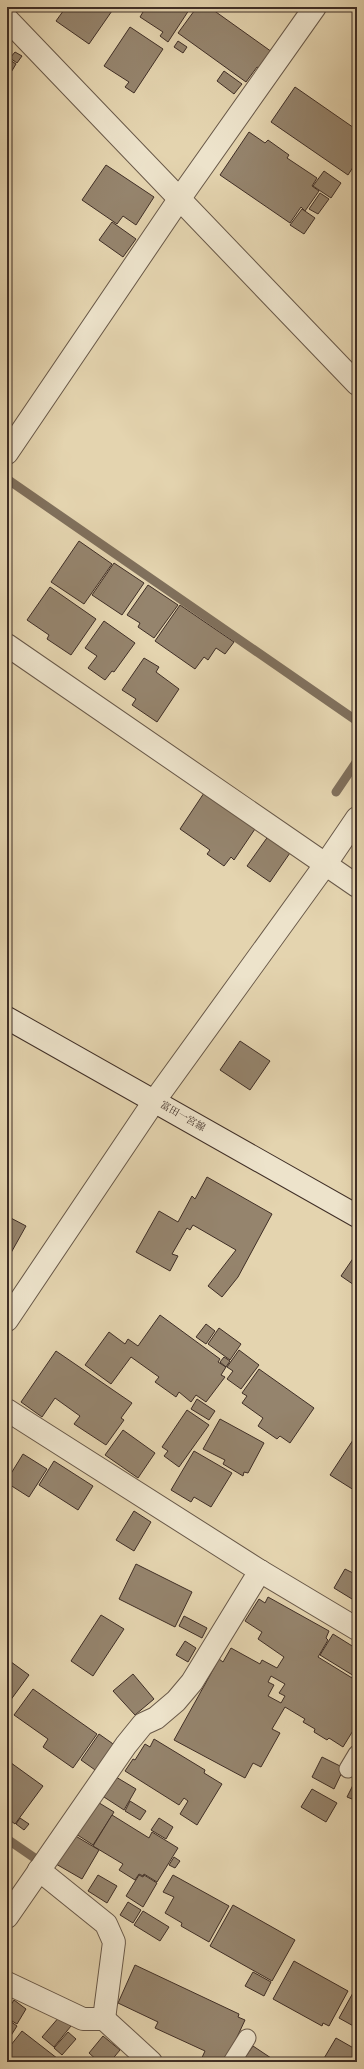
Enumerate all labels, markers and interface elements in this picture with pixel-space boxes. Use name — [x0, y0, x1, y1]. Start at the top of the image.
street label: 富田一宮線 — [158, 1098, 208, 1134]

